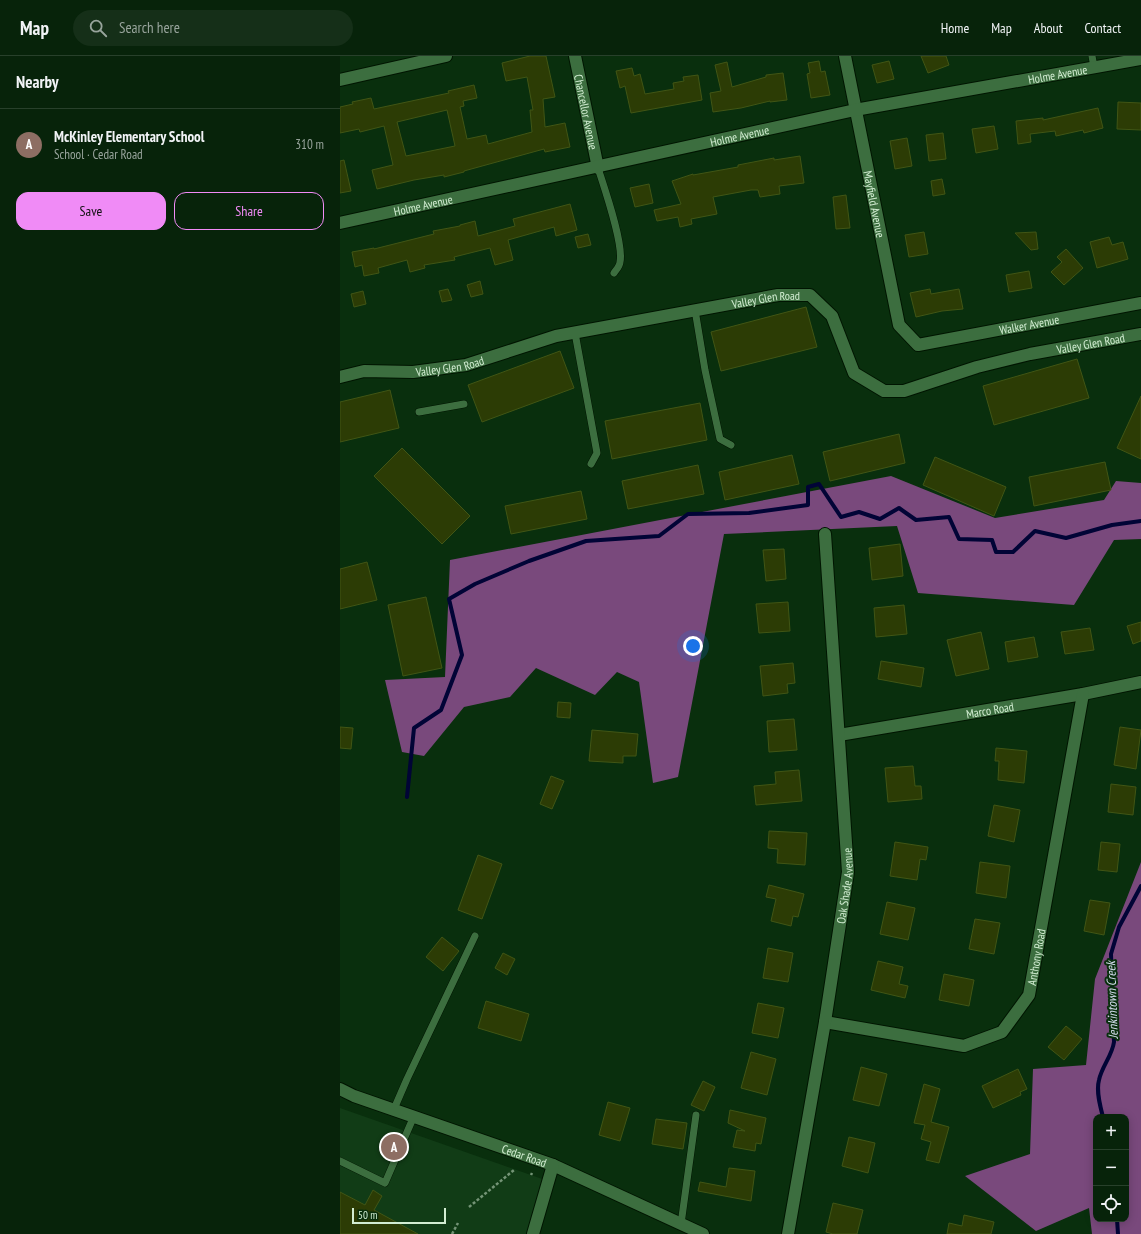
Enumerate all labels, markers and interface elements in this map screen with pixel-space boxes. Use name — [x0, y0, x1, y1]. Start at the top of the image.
search box — [73, 10, 353, 46]
text: Map — [20, 16, 49, 40]
icon: search — [87, 17, 109, 39]
text: Search here — [119, 18, 180, 37]
text: Home — [941, 19, 969, 37]
text: Map — [991, 19, 1012, 37]
text: About — [1034, 19, 1063, 37]
text: Contact — [1085, 19, 1121, 37]
street label: Holme Avenue — [1027, 61, 1088, 87]
text: Nearby — [16, 71, 59, 93]
street label: Chancellor Avenue — [571, 73, 602, 151]
street label: Holme Avenue — [709, 122, 770, 149]
text: McKinley Elementary School — [54, 127, 204, 146]
text: A — [26, 136, 32, 153]
text: 310 m — [295, 136, 324, 153]
text: School · Cedar Road — [54, 146, 143, 163]
street label: Mayfield Avenue — [861, 169, 889, 239]
street label: Holme Avenue — [392, 191, 454, 219]
button: Save — [16, 192, 166, 230]
button: Share — [174, 192, 324, 230]
street label: Valley Glen Road — [729, 288, 800, 311]
street label: Walker Avenue — [998, 311, 1060, 337]
street label: Valley Glen Road — [1054, 330, 1126, 357]
street label: Valley Glen Road — [414, 352, 486, 379]
your location — [683, 636, 703, 656]
street label: Marco Road — [965, 698, 1015, 721]
street label: Oak Shade Avenue — [833, 847, 856, 925]
street label: Anthony Road — [1023, 927, 1048, 986]
water label: Jenkintown Creek — [1102, 959, 1122, 1040]
map controls — [1093, 1114, 1129, 1222]
button: + — [1093, 1114, 1129, 1150]
pin: A — [381, 1132, 407, 1162]
street label: Cedar Road — [500, 1140, 549, 1170]
button: − — [1093, 1150, 1129, 1186]
button: locate — [1093, 1186, 1129, 1222]
scale bar — [352, 1206, 446, 1225]
text: 50 m — [358, 1208, 377, 1222]

